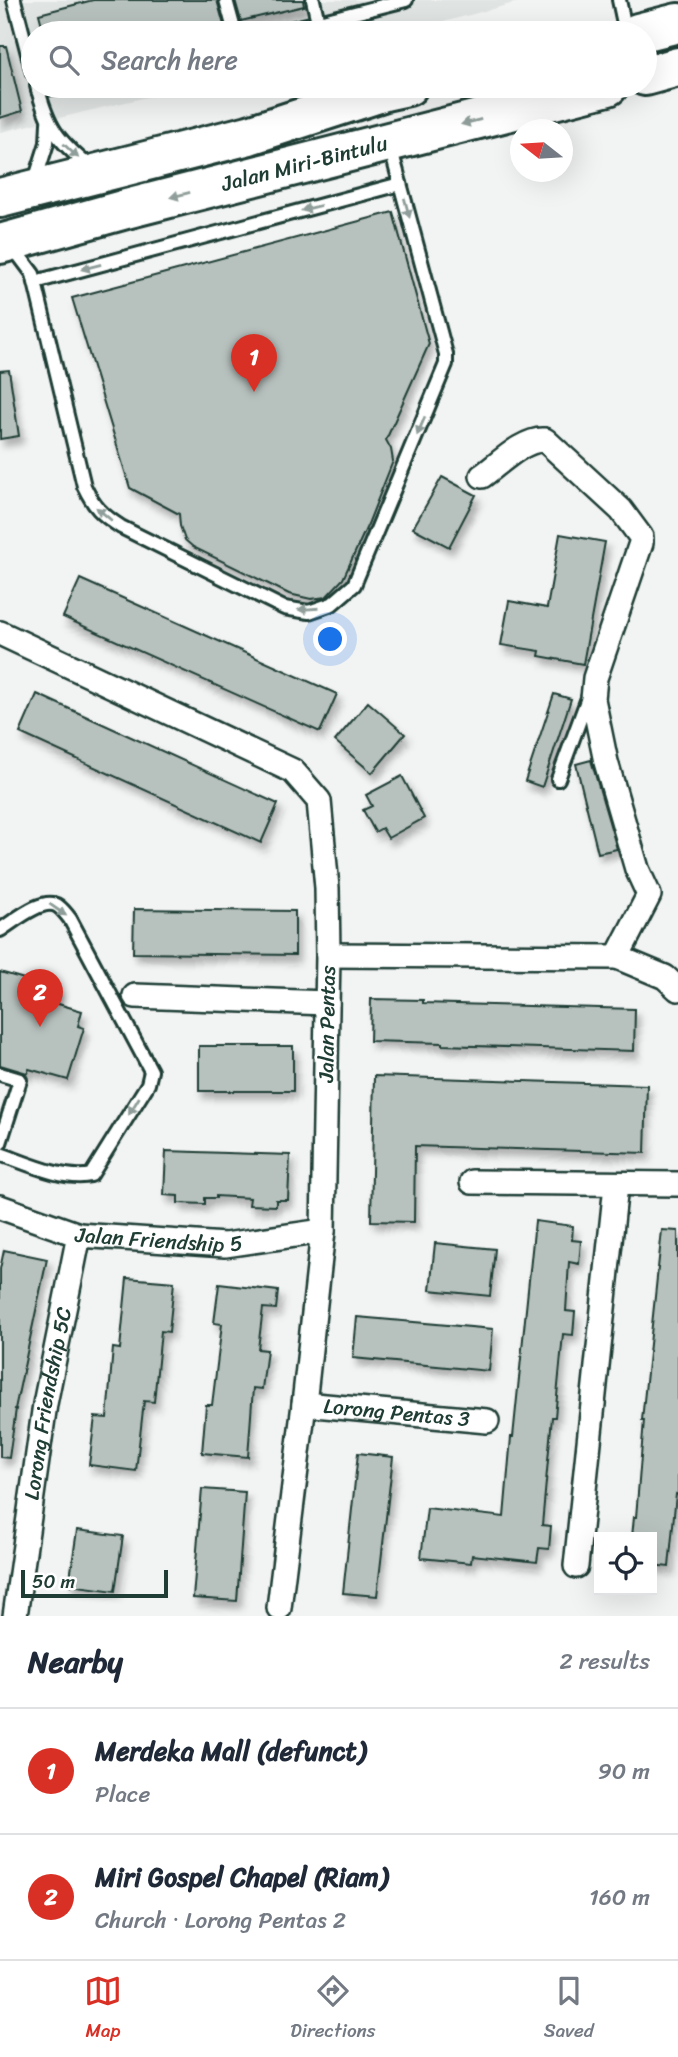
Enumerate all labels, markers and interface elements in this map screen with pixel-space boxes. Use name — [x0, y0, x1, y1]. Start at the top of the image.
search box — [21, 21, 657, 98]
text: Search here — [101, 37, 238, 83]
icon: search — [45, 41, 83, 79]
one-way arrow — [460, 117, 482, 128]
north arrow — [510, 119, 573, 182]
street label: Jalan Miri-Bintulu — [216, 124, 392, 203]
one-way arrow — [62, 143, 80, 159]
one-way arrow — [169, 190, 191, 201]
one-way arrow — [402, 197, 413, 219]
one-way arrow — [300, 203, 322, 214]
one-way arrow — [80, 262, 102, 273]
pin: 1 — [231, 334, 277, 392]
one-way arrow — [415, 415, 426, 436]
one-way arrow — [95, 506, 113, 522]
one-way arrow — [296, 604, 318, 615]
your location — [313, 622, 347, 656]
one-way arrow — [49, 902, 68, 916]
street label: Jalan Pentas — [307, 965, 347, 1084]
pin: 2 — [17, 969, 63, 1027]
one-way arrow — [128, 1097, 141, 1116]
street label: Jalan Friendship 5 — [73, 1216, 245, 1264]
street label: Lorong Friendship 5C — [13, 1304, 83, 1502]
street label: Lorong Pentas 3 — [322, 1387, 472, 1438]
map controls — [594, 1532, 657, 1595]
button: locate — [594, 1532, 657, 1595]
text: 50 m — [32, 1565, 75, 1598]
scale bar — [21, 1567, 168, 1599]
text: Nearby — [28, 1635, 123, 1689]
text: 2 results — [559, 1641, 650, 1682]
text: Merdeka Mall (defunct) — [95, 1728, 366, 1774]
text: 1 — [46, 1751, 56, 1792]
text: 90 m — [598, 1751, 650, 1792]
text: Place — [95, 1774, 150, 1815]
text: Miri Gospel Chapel (Riam) — [95, 1854, 388, 1900]
text: 2 — [44, 1877, 58, 1918]
text: 160 m — [589, 1877, 650, 1918]
text: Church · Lorong Pentas 2 — [95, 1900, 346, 1941]
tab: Map — [84, 1972, 122, 2047]
tab: Directions — [290, 1972, 376, 2047]
tab: Saved — [544, 1972, 594, 2047]

